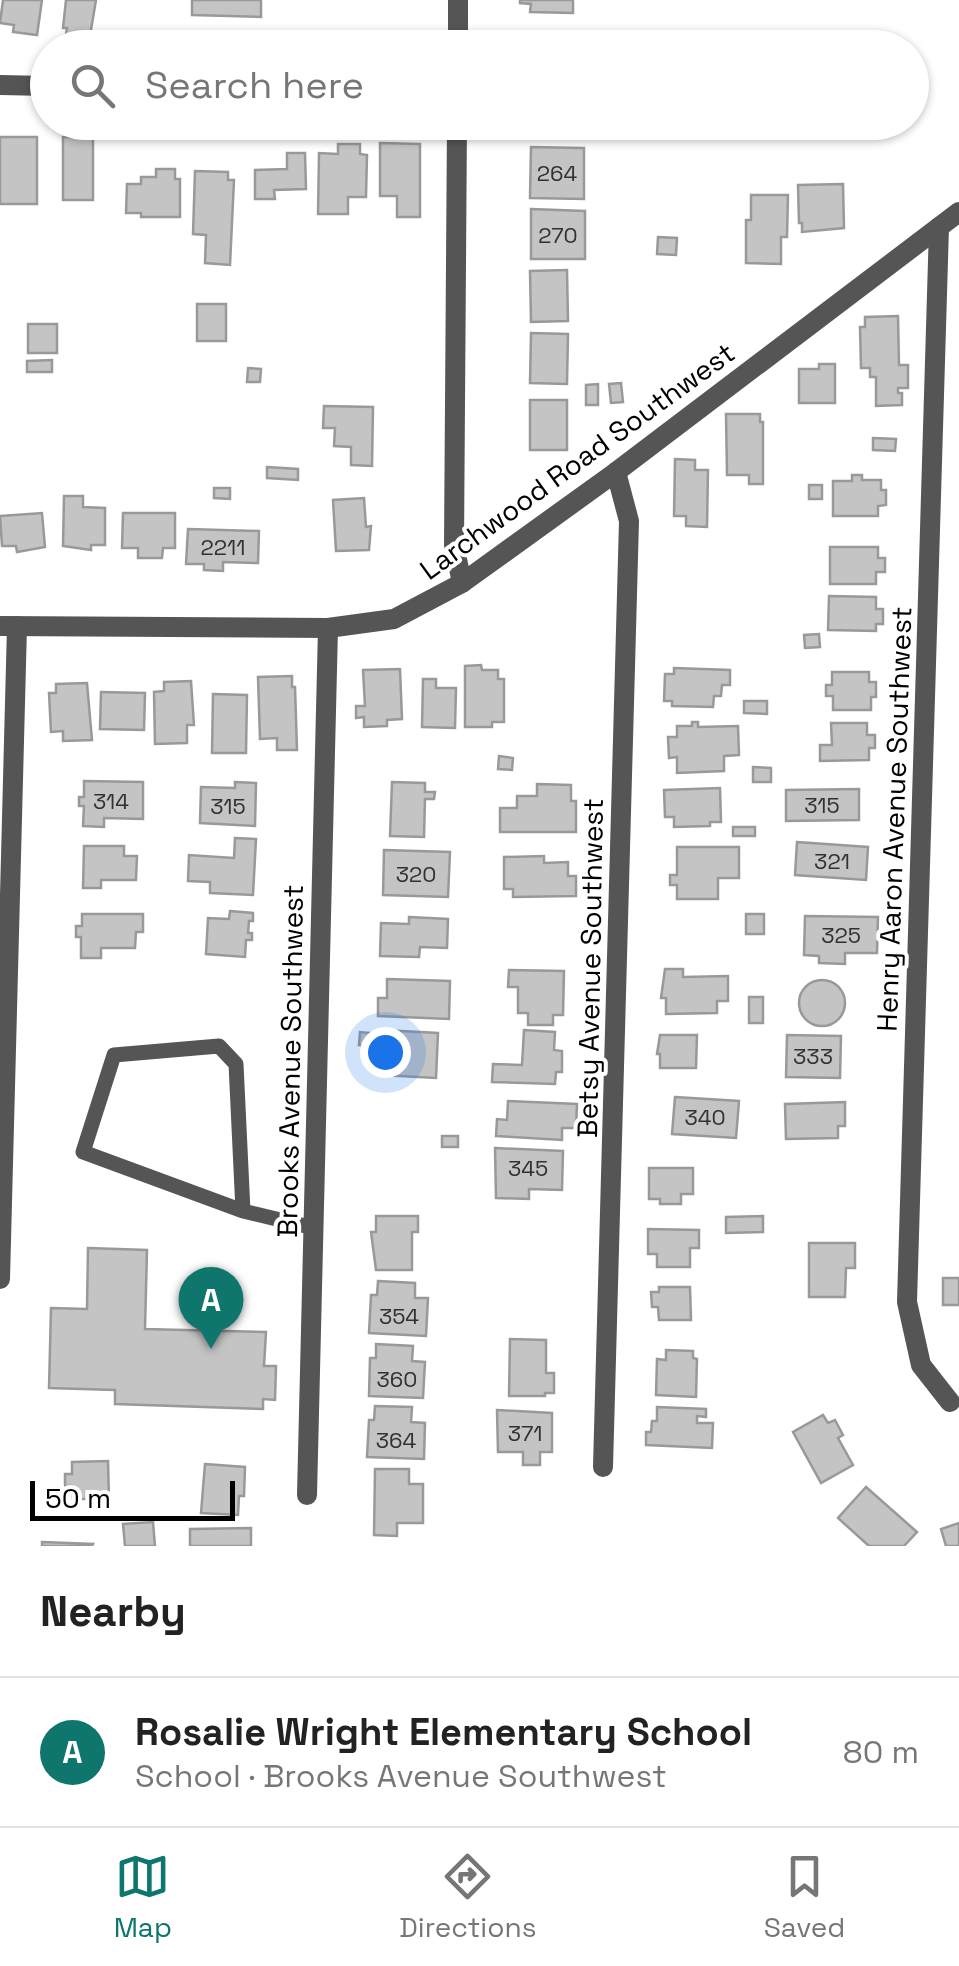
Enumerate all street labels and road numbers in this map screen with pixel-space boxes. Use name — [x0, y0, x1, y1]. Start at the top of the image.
street label: Larchwood Road Southwest — [412, 335, 742, 587]
street label: Henry Aaron Avenue Southwest — [869, 606, 919, 1032]
street label: Betsy Avenue Southwest — [569, 798, 611, 1138]
street label: Brooks Avenue Southwest — [269, 884, 311, 1238]

